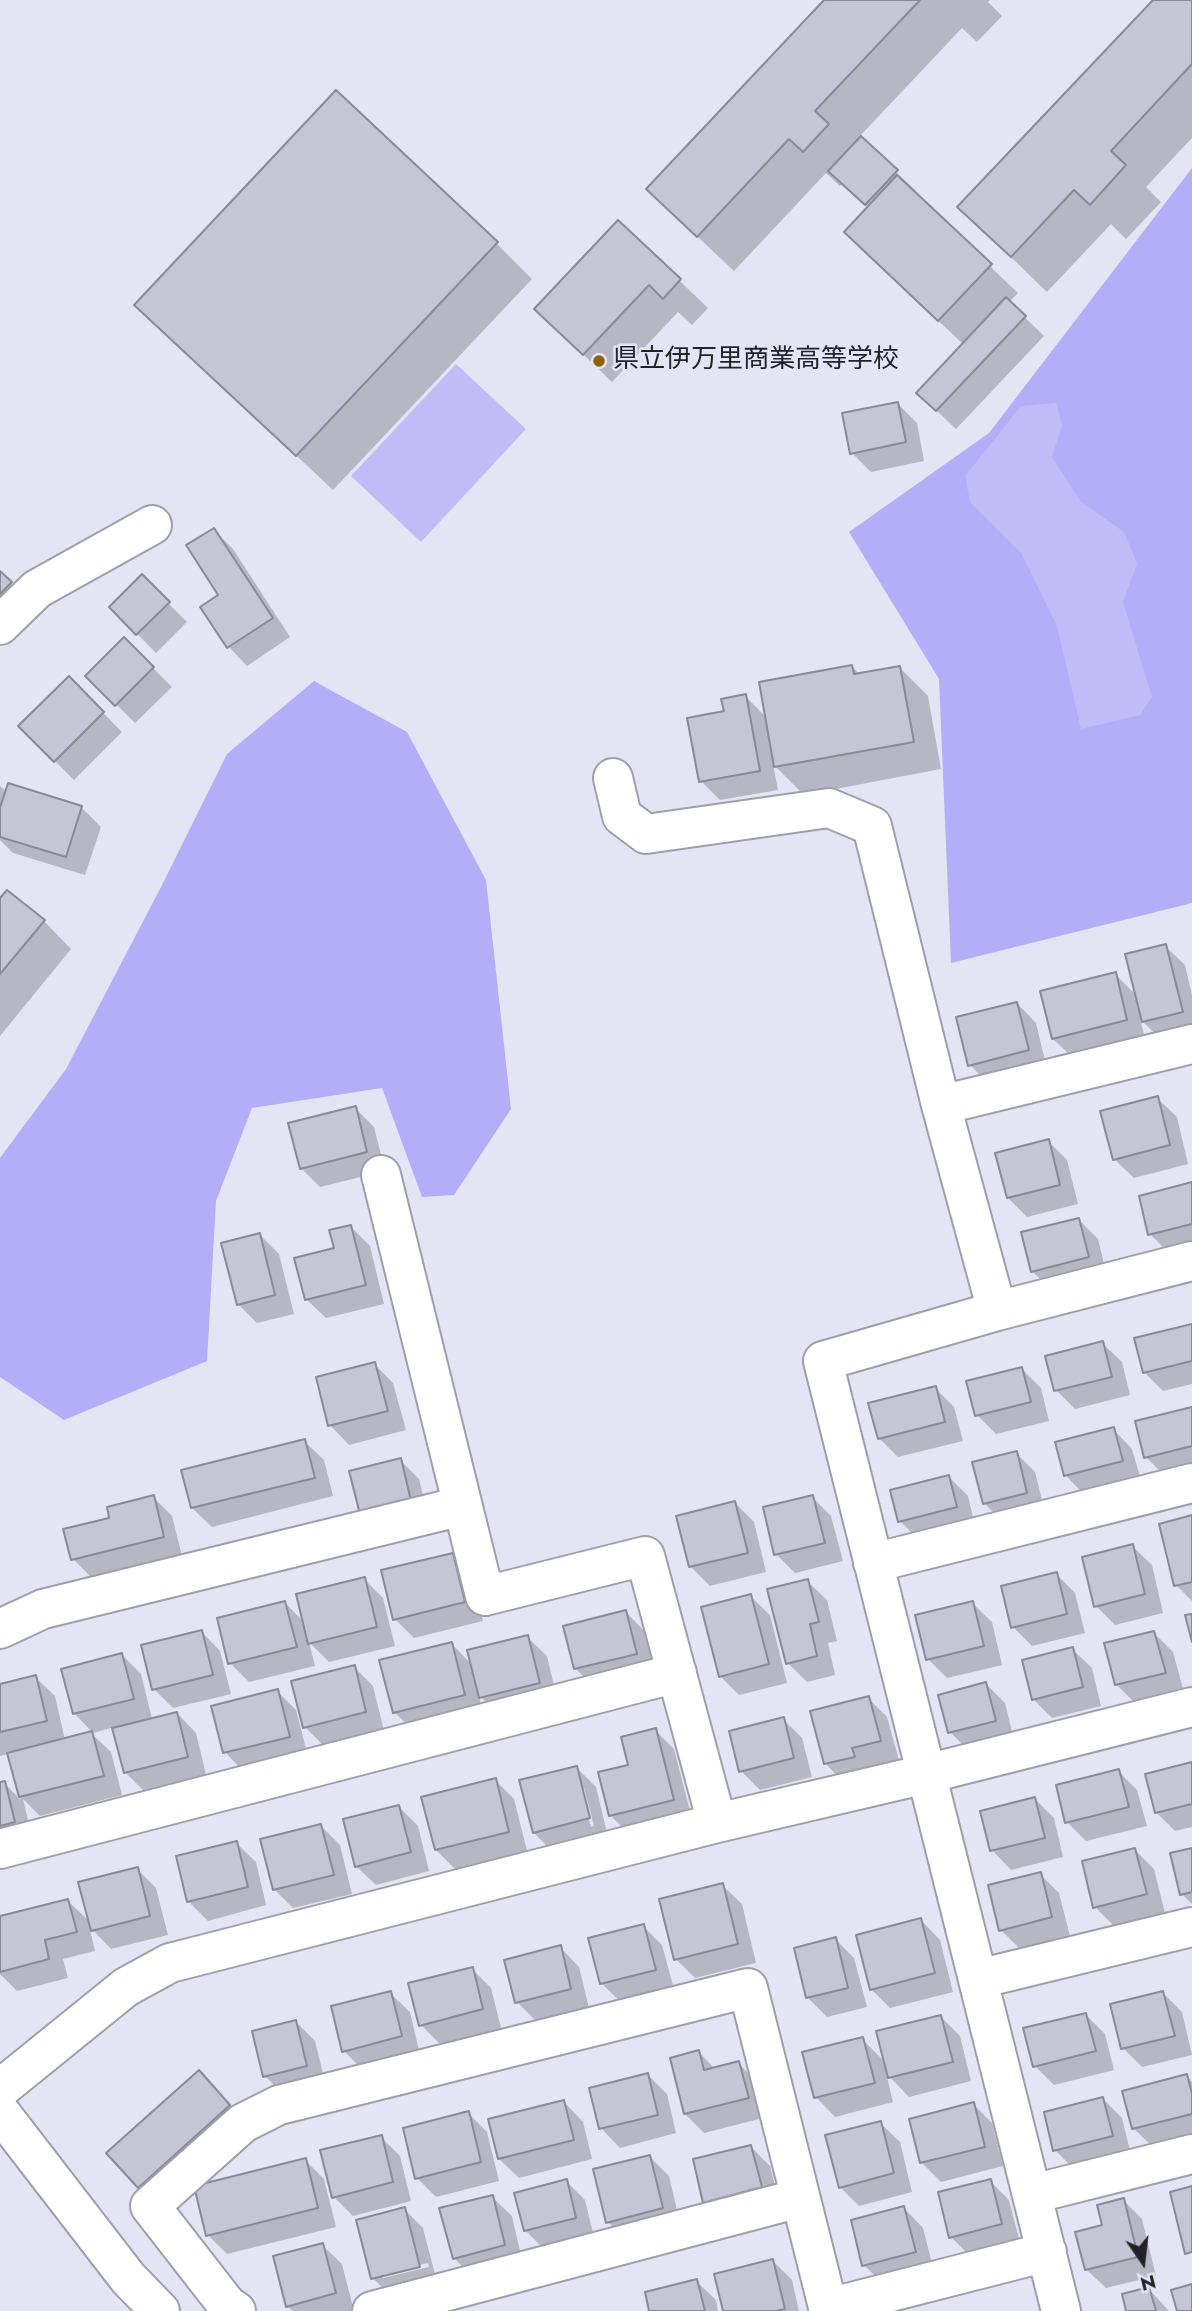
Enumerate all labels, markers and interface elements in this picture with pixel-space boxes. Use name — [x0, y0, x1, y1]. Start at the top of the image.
place label: 県立伊万里商業高等学校 — [613, 345, 899, 377]
marker: 県立伊万里商業高等学校 — [591, 353, 607, 369]
north arrow — [1108, 2227, 1178, 2297]
text: N — [1138, 2268, 1159, 2298]

